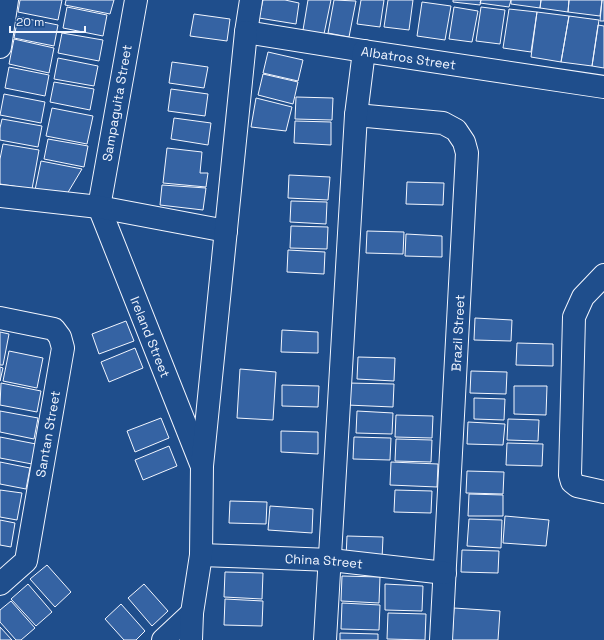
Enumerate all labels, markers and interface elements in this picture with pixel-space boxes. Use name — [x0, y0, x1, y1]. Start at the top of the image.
scale bar — [10, 8, 85, 34]
text: 20 m — [16, 14, 44, 30]
street label: Albatros Street — [360, 42, 457, 73]
street label: Sampaguita Street — [98, 43, 136, 163]
street label: Ireland Street — [127, 294, 174, 380]
street label: Brazil Street — [447, 294, 469, 372]
street label: Santan Street — [32, 389, 64, 479]
street label: China Street — [285, 550, 364, 572]

